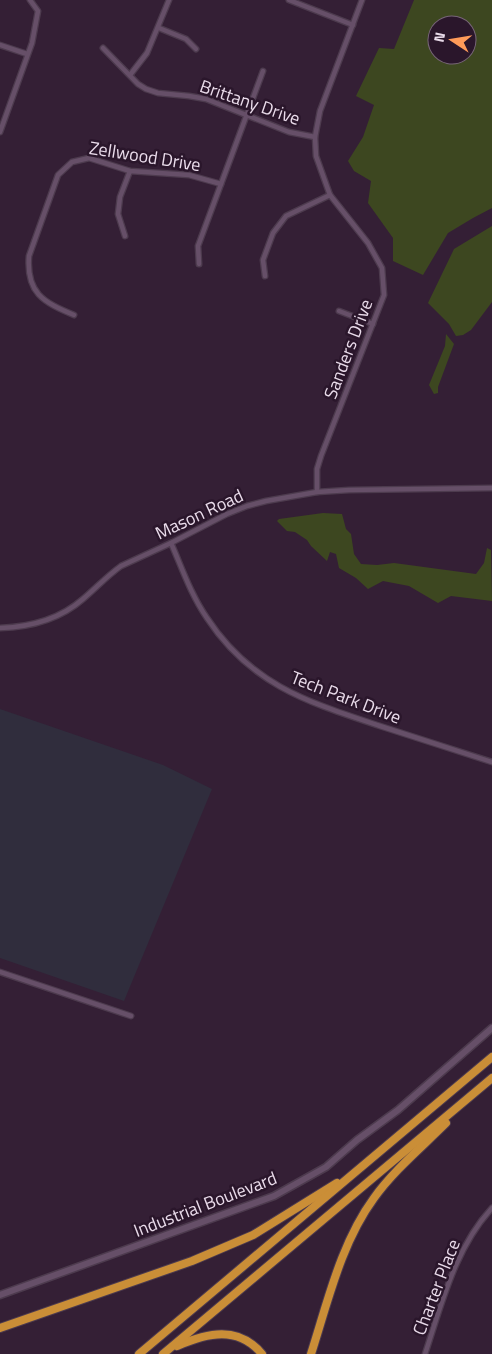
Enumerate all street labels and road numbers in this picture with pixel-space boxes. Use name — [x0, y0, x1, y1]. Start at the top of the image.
street label: Brittany Drive — [196, 72, 304, 132]
street label: Zellwood Drive — [87, 134, 203, 178]
street label: Sanders Drive — [317, 295, 379, 403]
street label: Mason Road — [150, 482, 248, 546]
street label: Tech Park Drive — [287, 664, 405, 730]
street label: Industrial Boulevard — [129, 1164, 281, 1244]
street label: Charter Place — [405, 1235, 467, 1339]

